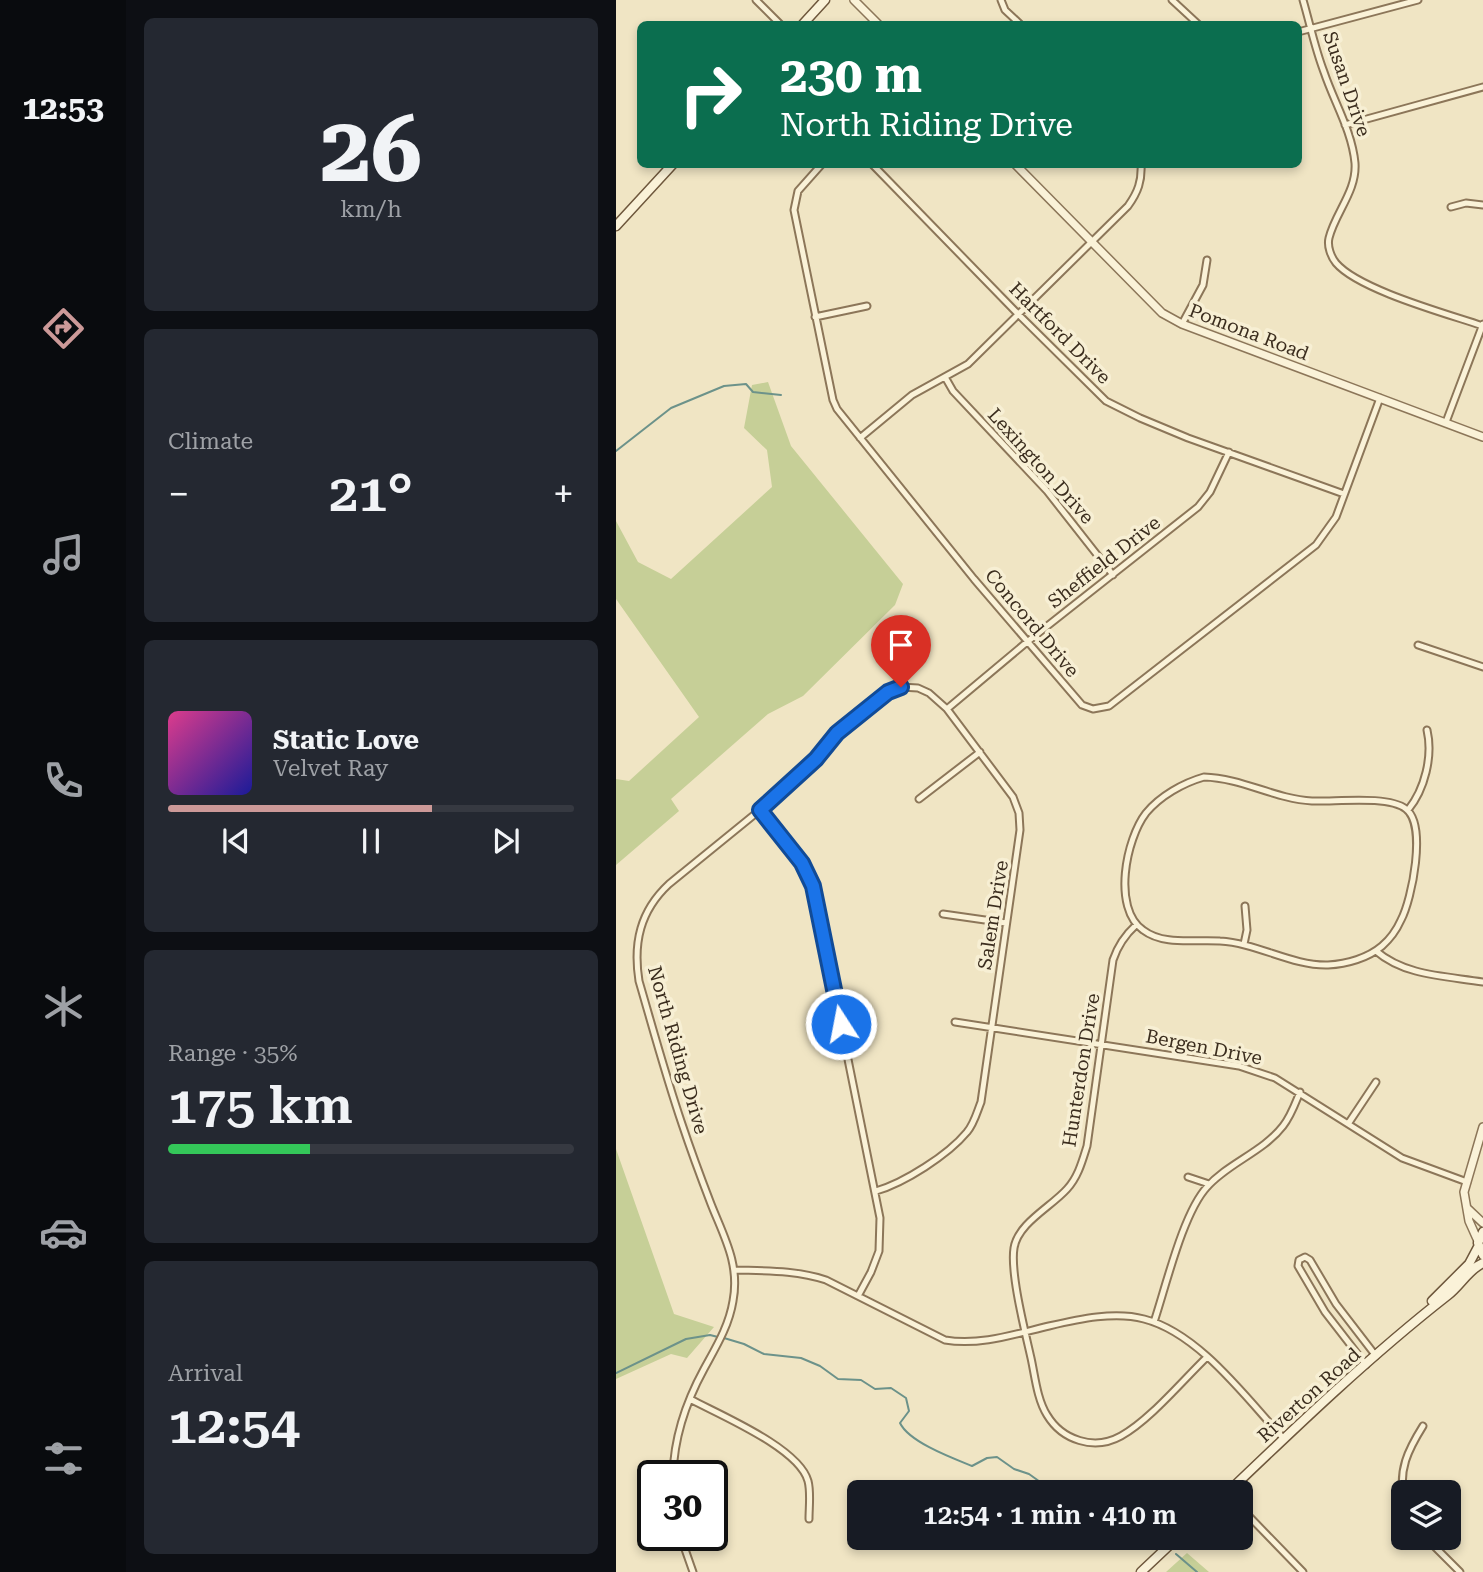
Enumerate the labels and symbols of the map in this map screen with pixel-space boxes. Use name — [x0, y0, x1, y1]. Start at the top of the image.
street label: Susan Drive — [1318, 28, 1376, 140]
street label: Hartford Drive — [1004, 277, 1116, 389]
street label: Pomona Road — [1186, 299, 1312, 365]
street label: Lexington Drive — [983, 403, 1099, 529]
street label: Sheffield Drive — [1043, 511, 1165, 613]
street label: Concord Drive — [980, 564, 1084, 682]
pin — [871, 615, 931, 687]
street label: Salem Drive — [973, 859, 1013, 971]
street label: North Riding Drive — [643, 963, 713, 1137]
position arrow — [804, 987, 878, 1061]
street label: Hunterdon Drive — [1057, 992, 1105, 1148]
street label: Bergen Drive — [1144, 1024, 1264, 1070]
street label: Riverton Road — [1253, 1343, 1365, 1447]
speed limit sign: 30 — [637, 1460, 728, 1551]

